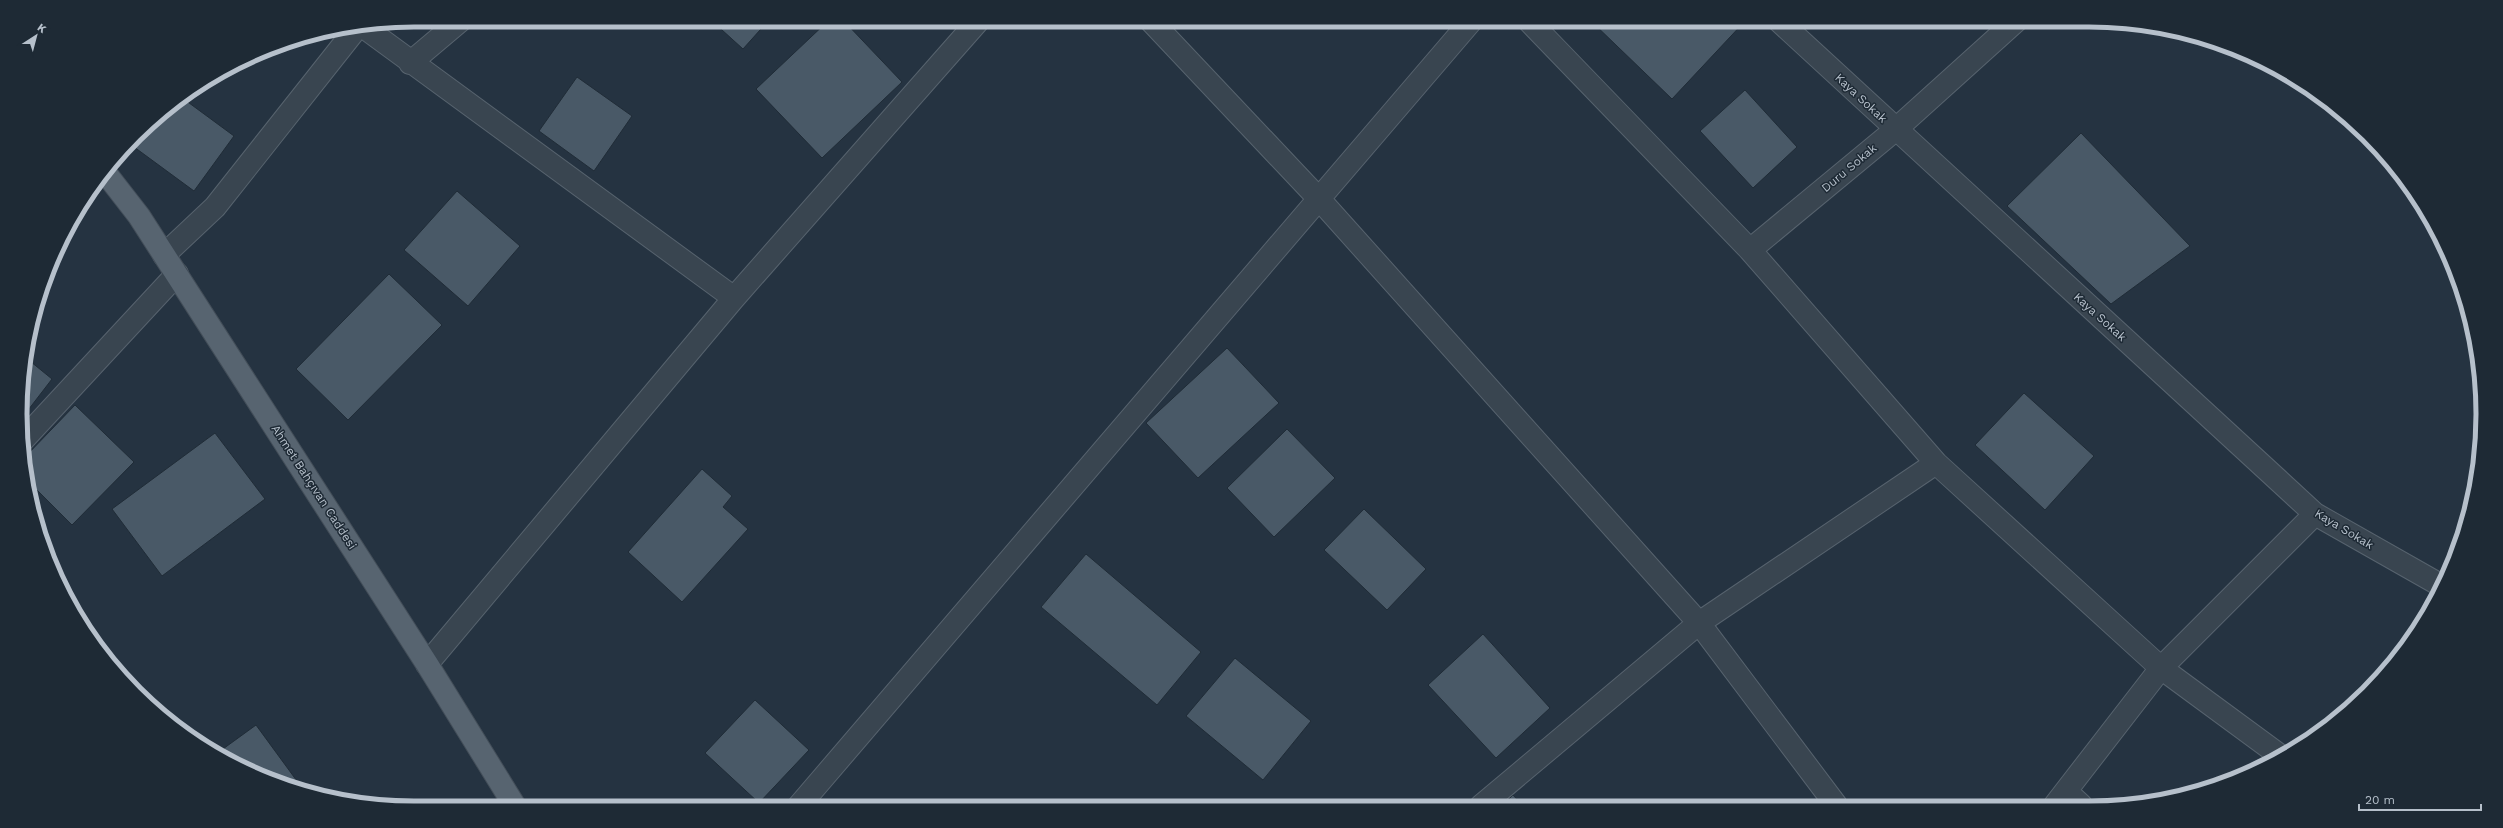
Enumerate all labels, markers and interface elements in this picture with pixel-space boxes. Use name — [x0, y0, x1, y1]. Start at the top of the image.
north arrow — [16, 16, 56, 56]
text: K — [35, 21, 49, 36]
street label: Kaya Sokak — [1832, 70, 1890, 126]
street label: Duru Sokak — [1819, 141, 1880, 195]
street label: Kaya Sokak — [2071, 290, 2129, 344]
street label: Ahmet Bahçıvan Caddesi — [268, 422, 360, 552]
street label: Kaya Sokak — [2312, 506, 2376, 552]
scale bar — [2359, 786, 2481, 812]
text: 20 m — [2365, 793, 2395, 807]

